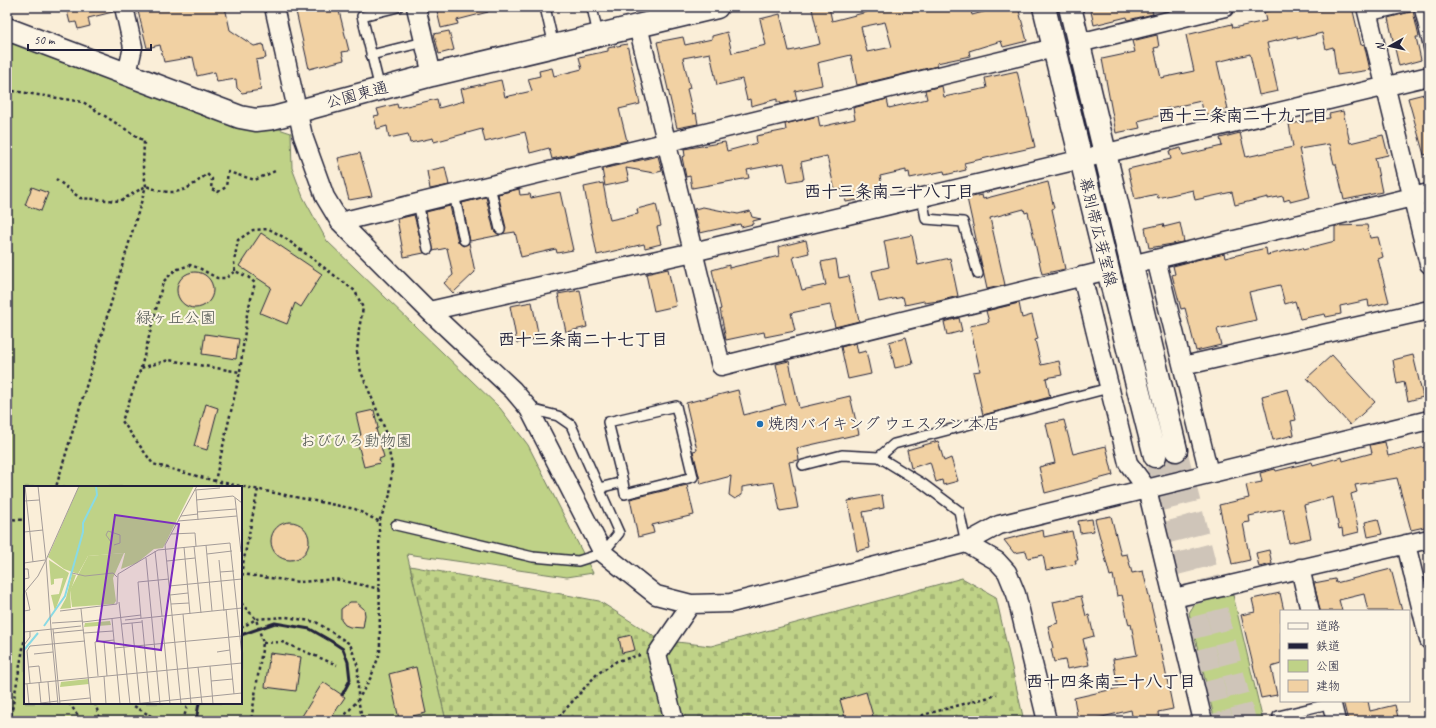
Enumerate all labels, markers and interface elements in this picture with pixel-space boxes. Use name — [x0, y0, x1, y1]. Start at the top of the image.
scale bar — [28, 26, 151, 52]
north arrow — [1370, 26, 1410, 66]
text: 50 m — [34, 32, 56, 48]
text: N — [1372, 41, 1388, 52]
street label: 公園東通 — [323, 77, 391, 113]
district label: 西十三条南二十九丁目 — [1158, 105, 1328, 126]
street label: 幕別帯広芽室線 — [1075, 175, 1121, 289]
district label: 西十三条南二十八丁目 — [804, 181, 974, 202]
park label: 緑ヶ丘公園 — [136, 308, 216, 328]
district label: 西十三条南二十七丁目 — [498, 329, 668, 350]
place label: 焼肉バイキング ウエスタン 本店 — [768, 414, 1000, 434]
marker: 焼肉バイキング ウエスタン 本店 — [755, 419, 765, 429]
park label: おびひろ動物園 — [300, 431, 412, 451]
inset map — [24, 486, 242, 704]
legend — [1280, 610, 1410, 702]
text: 道路 — [1316, 618, 1340, 634]
text: 鉄道 — [1316, 638, 1340, 654]
text: 公園 — [1316, 658, 1340, 674]
district label: 西十四条南二十八丁目 — [1026, 671, 1196, 692]
text: 建物 — [1316, 678, 1340, 694]

